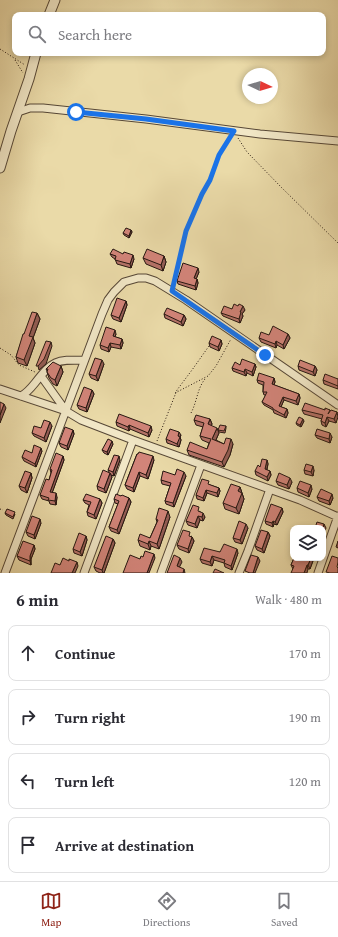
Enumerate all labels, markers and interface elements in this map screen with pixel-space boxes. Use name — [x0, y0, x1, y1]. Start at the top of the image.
search box — [12, 12, 326, 56]
icon: search — [26, 23, 48, 45]
text: Search here — [58, 24, 132, 45]
north arrow — [242, 68, 278, 104]
route start — [67, 103, 85, 121]
route end — [256, 346, 274, 364]
map controls — [290, 525, 326, 561]
button: layers — [290, 525, 326, 561]
text: 6 min — [16, 587, 58, 612]
text: Walk · 480 m — [255, 590, 322, 609]
icon: ahead — [17, 642, 39, 664]
text: Continue — [55, 643, 116, 664]
text: 170 m — [289, 644, 321, 663]
icon: right — [17, 706, 39, 728]
text: Turn right — [55, 707, 126, 728]
text: 190 m — [289, 708, 321, 727]
icon: left — [17, 770, 39, 792]
text: Turn left — [55, 771, 114, 792]
text: 120 m — [289, 772, 321, 791]
icon: arrive — [17, 834, 39, 856]
text: Arrive at destination — [55, 835, 194, 856]
tab: Map — [40, 890, 62, 930]
tab: Directions — [143, 890, 190, 930]
tab: Saved — [271, 890, 298, 930]

